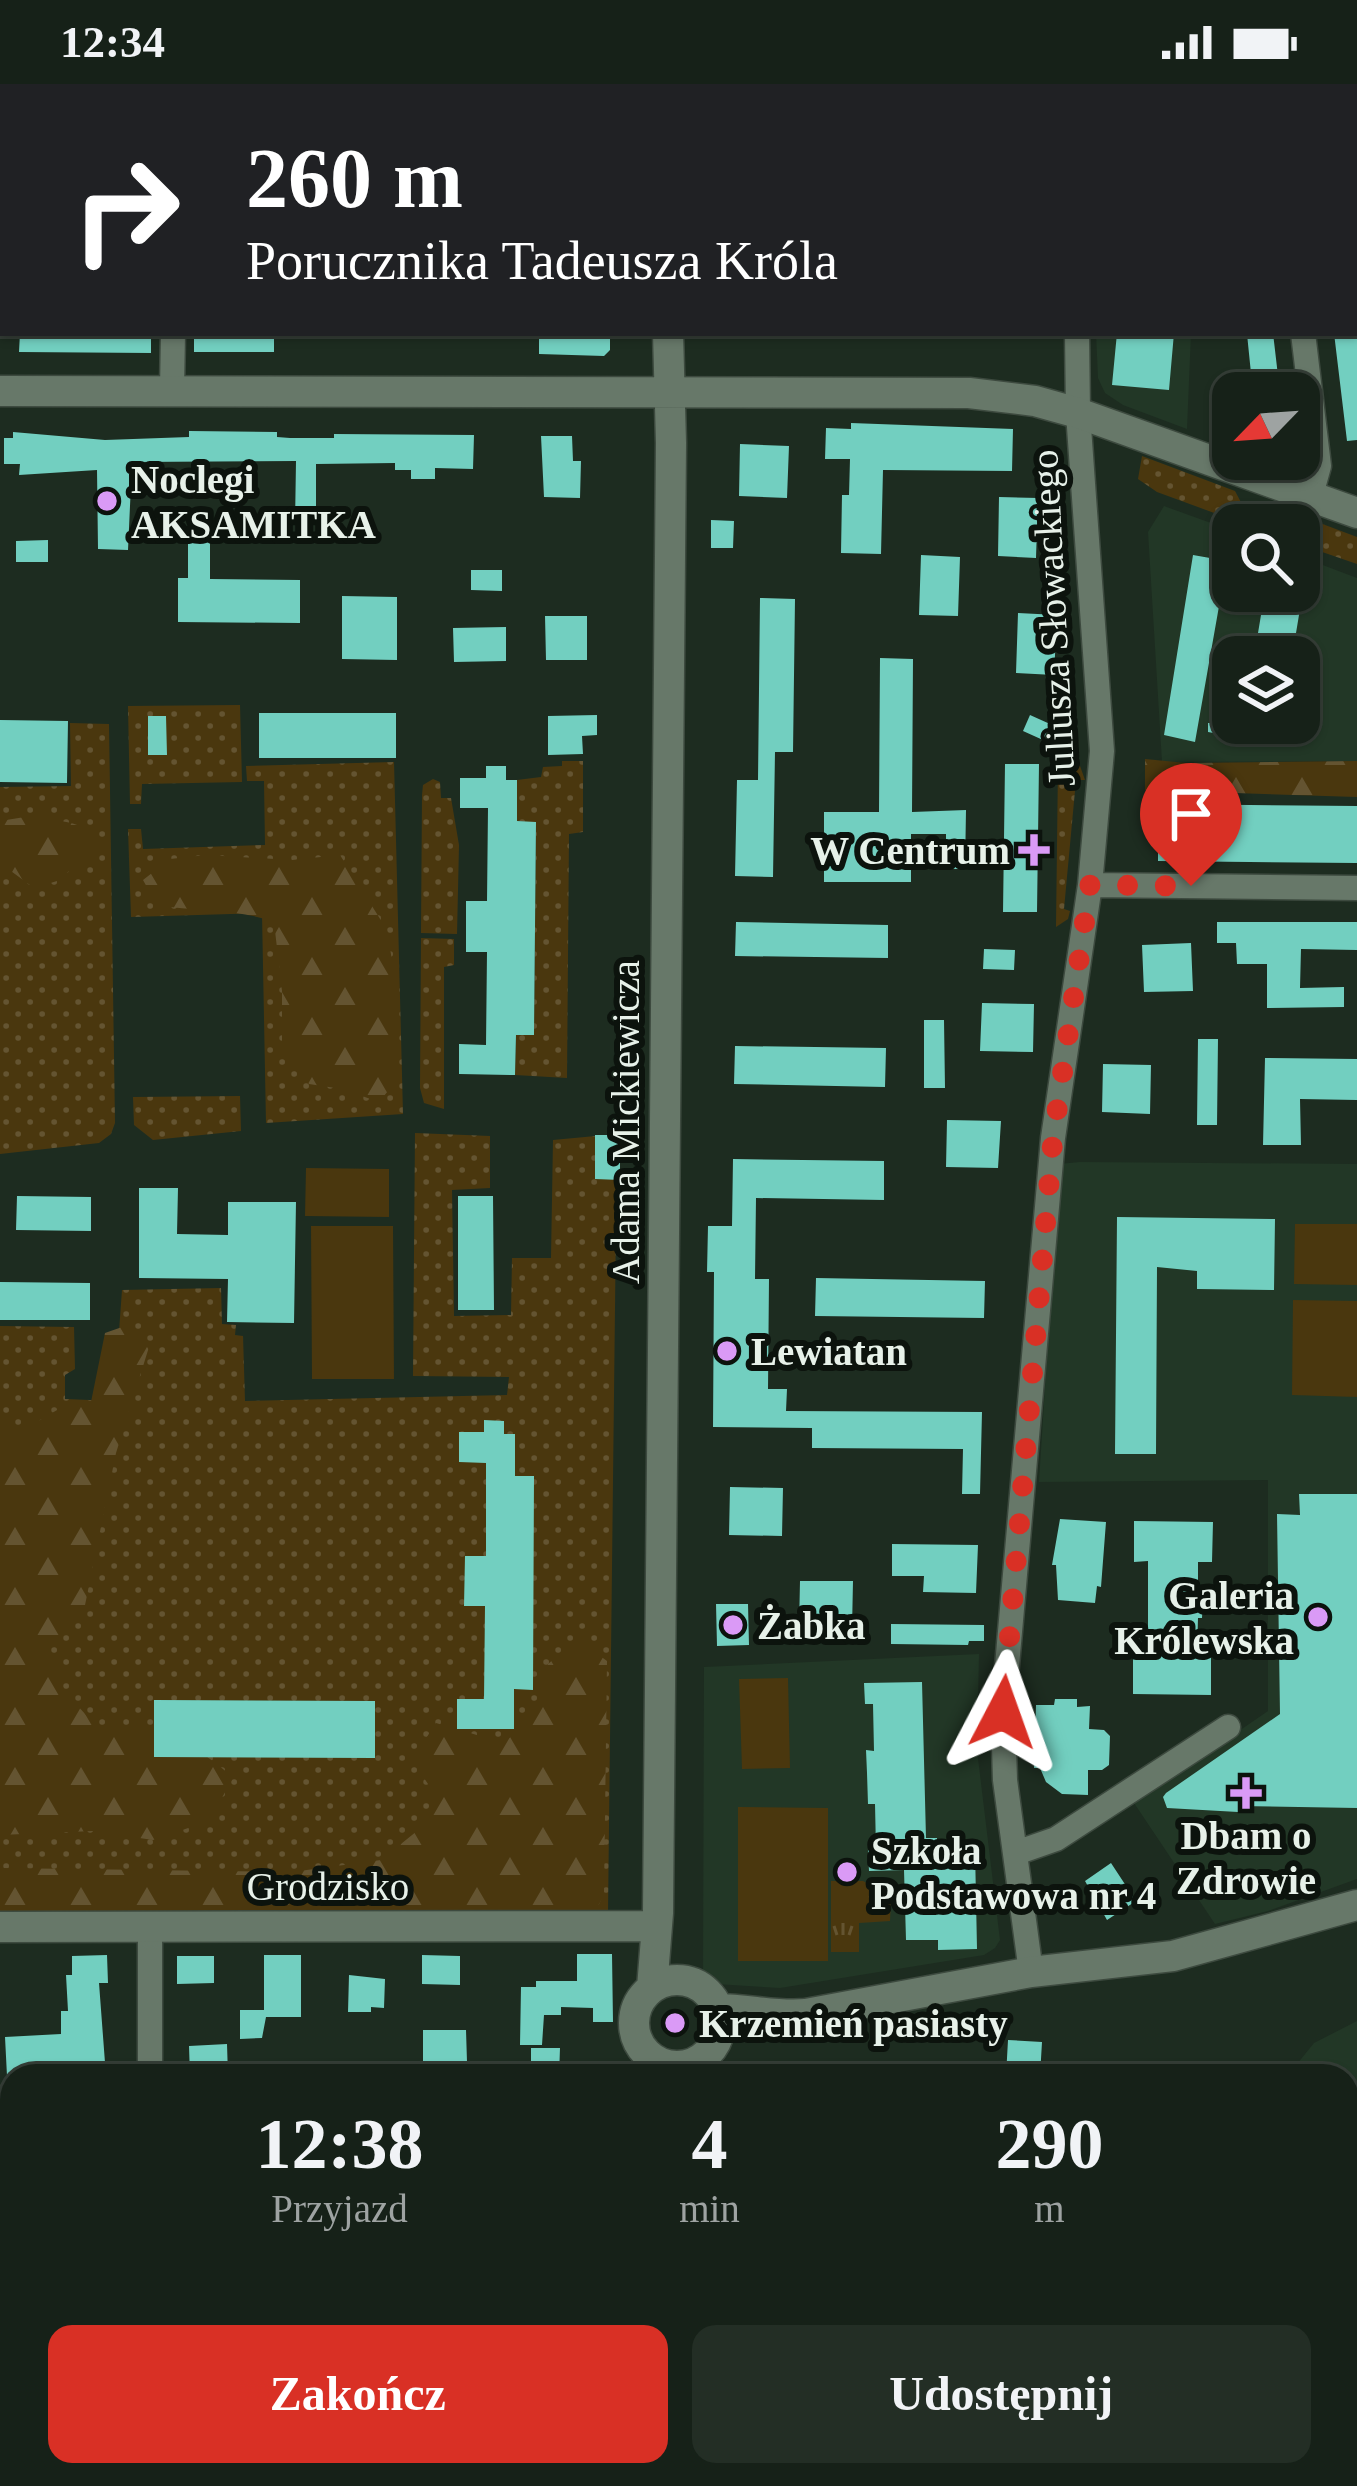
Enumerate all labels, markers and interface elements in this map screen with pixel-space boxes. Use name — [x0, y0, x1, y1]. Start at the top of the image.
text: 12:34 — [60, 17, 165, 67]
icon: right — [48, 132, 204, 288]
text: 260 m — [246, 132, 463, 225]
text: Porucznika Tadeusza Króla — [246, 231, 838, 291]
north arrow — [1212, 372, 1320, 480]
map controls — [1212, 372, 1320, 744]
street label: Juliusza Słowackiego — [1022, 449, 1084, 787]
place label: Noclegi AKSAMITKA — [131, 458, 376, 546]
marker: Noclegi AKSAMITKA — [94, 488, 120, 514]
button: search — [1212, 504, 1320, 612]
button: layers — [1212, 636, 1320, 744]
pin — [1140, 763, 1242, 886]
icon: arrive — [1158, 781, 1224, 847]
place label: W Centrum — [810, 829, 1010, 872]
marker: W Centrum — [1021, 837, 1047, 863]
street label: Adama Mickiewicza — [604, 960, 647, 1284]
place label: Lewiatan — [751, 1330, 907, 1373]
marker: Lewiatan — [714, 1338, 740, 1364]
place label: Galeria Królewska — [1114, 1574, 1294, 1662]
place label: Żabka — [757, 1604, 865, 1647]
marker: Galeria Królewska — [1305, 1604, 1331, 1630]
marker: Żabka — [720, 1612, 746, 1638]
position arrow — [940, 1649, 1066, 1775]
marker: Dbam o Zdrowie — [1233, 1780, 1259, 1806]
place label: Dbam o Zdrowie — [1176, 1814, 1316, 1902]
place label: Szkoła Podstawowa nr 4 — [871, 1829, 1156, 1917]
marker: Szkoła Podstawowa nr 4 — [834, 1859, 860, 1885]
street label: Grodzisko — [247, 1865, 409, 1908]
place label: Krzemień pasiasty — [699, 2002, 1008, 2046]
marker: Krzemień pasiasty — [662, 2010, 688, 2036]
text: 12:38 — [256, 2104, 424, 2184]
text: 4 — [691, 2104, 727, 2184]
text: 290 — [995, 2104, 1103, 2184]
text: Przyjazd — [271, 2187, 408, 2230]
text: min — [679, 2187, 740, 2230]
text: m — [1034, 2187, 1065, 2230]
button: Zakończ — [48, 2325, 668, 2463]
button: Udostępnij — [692, 2325, 1311, 2463]

